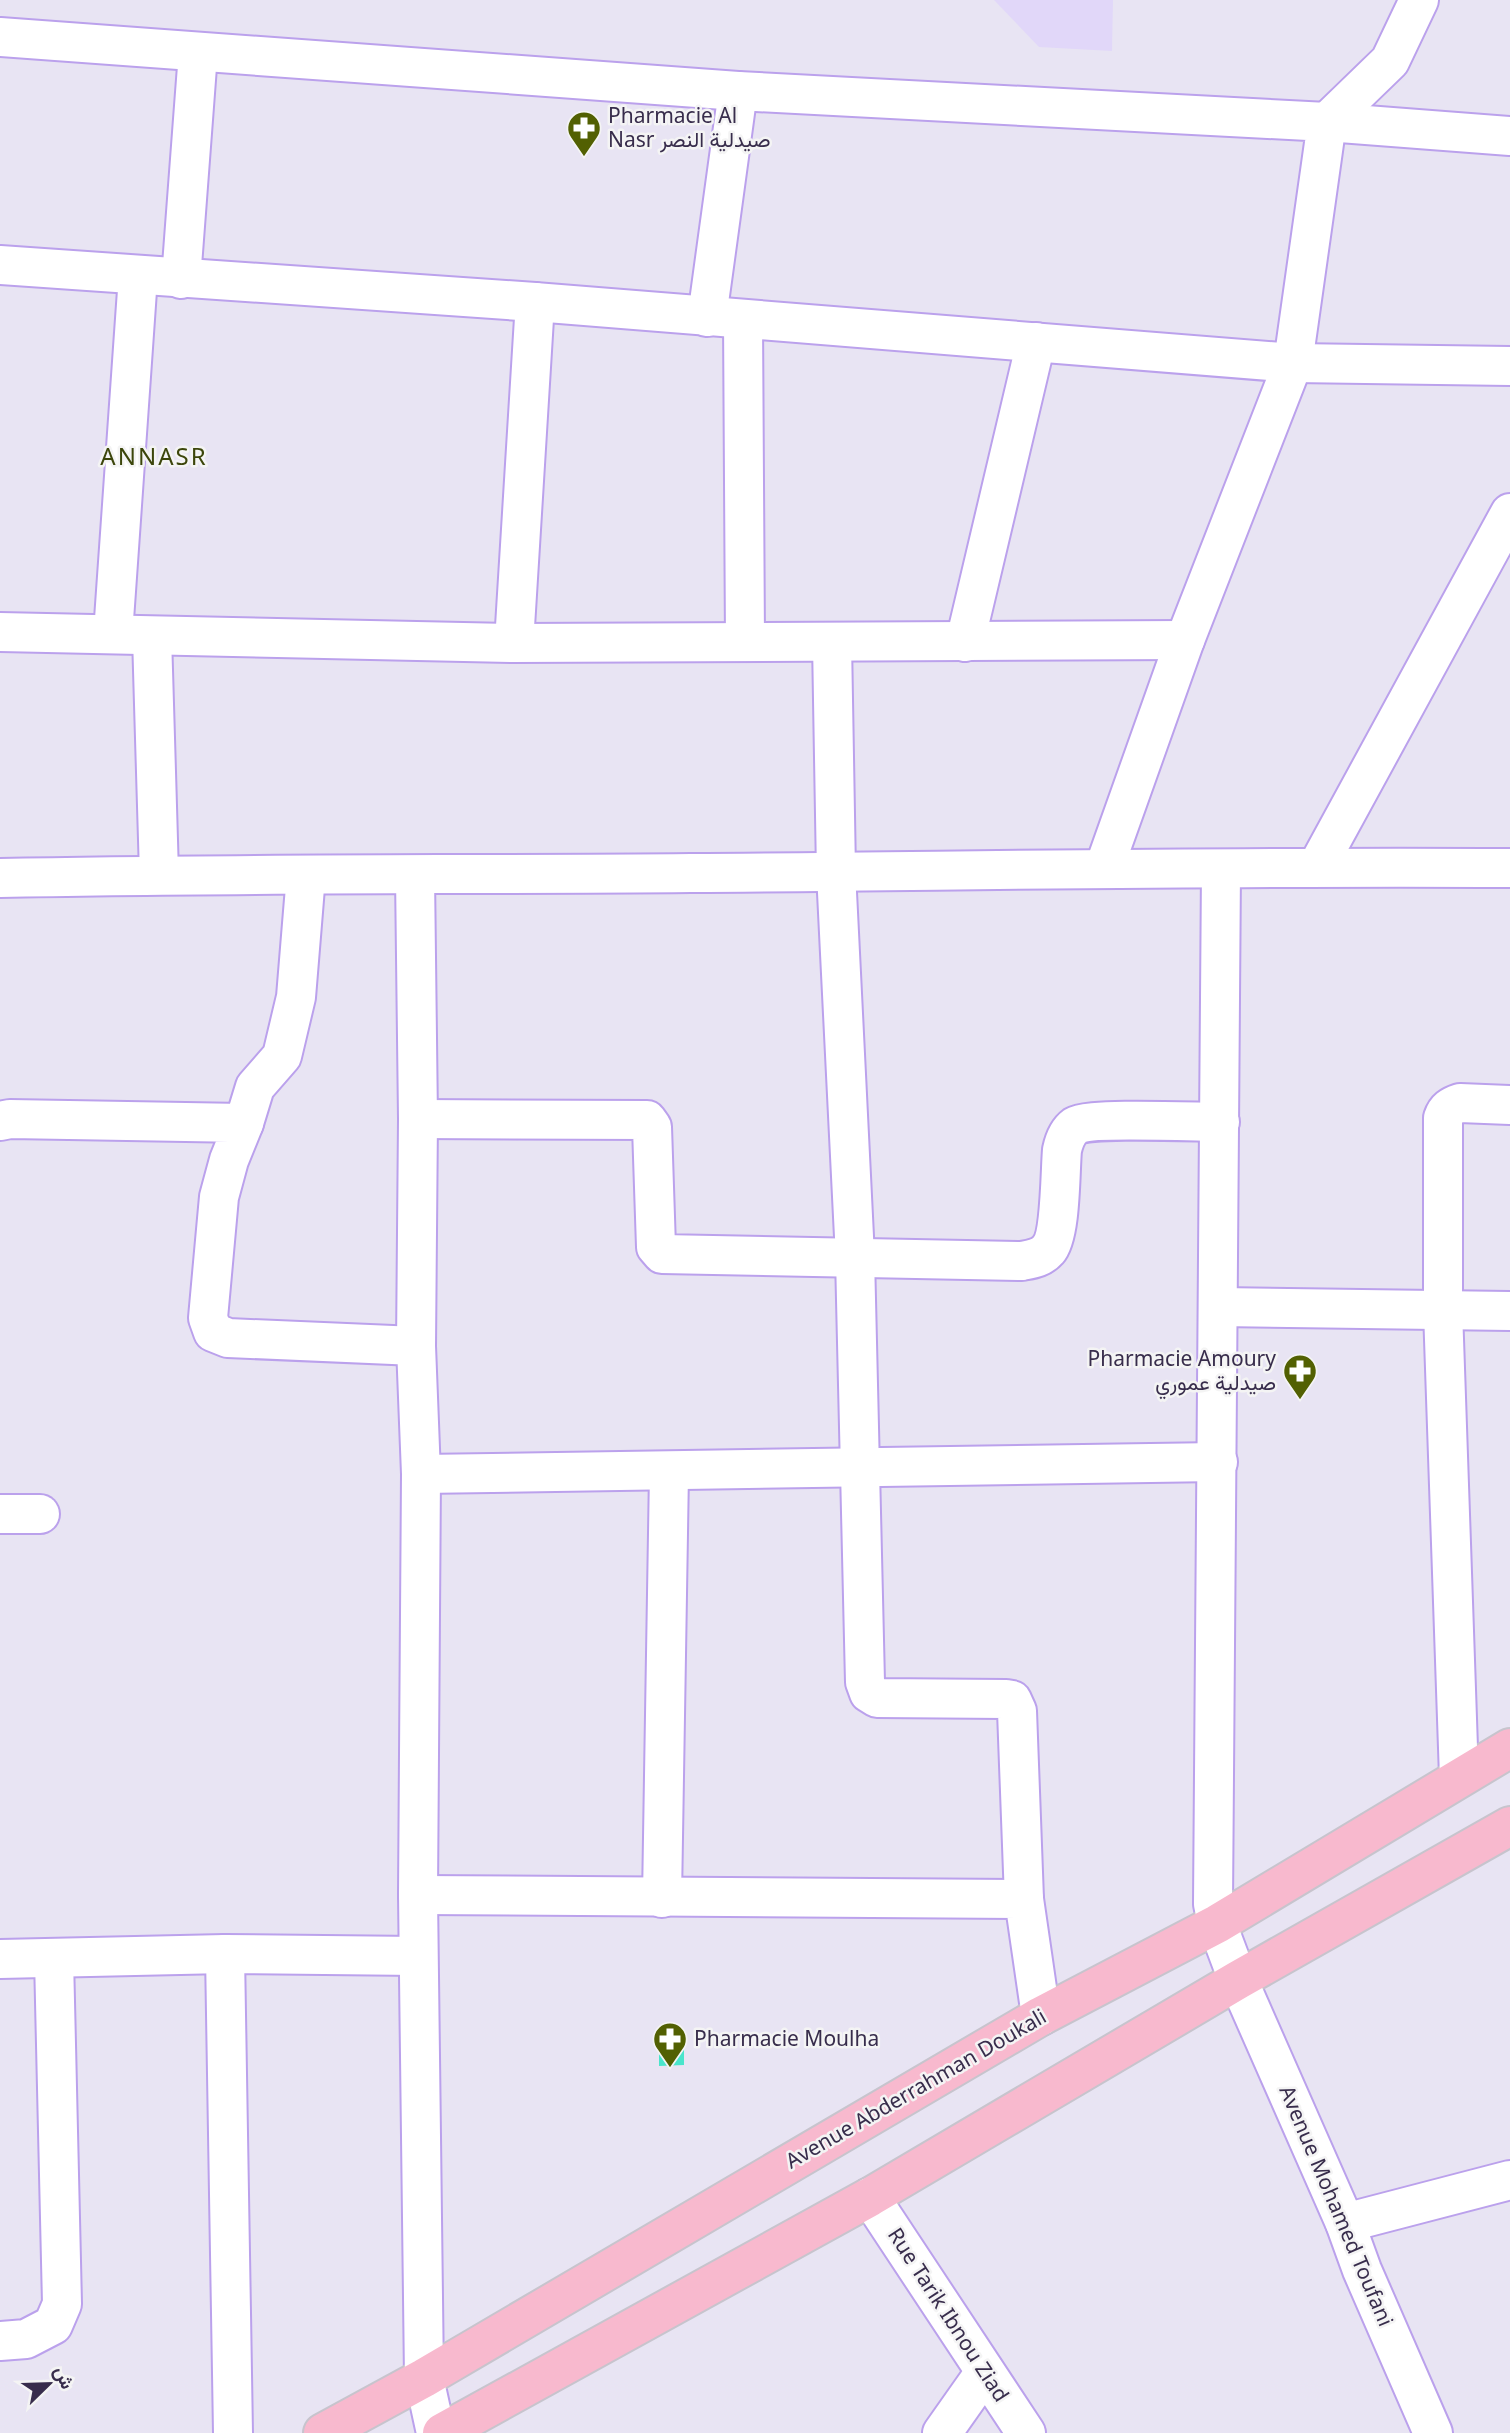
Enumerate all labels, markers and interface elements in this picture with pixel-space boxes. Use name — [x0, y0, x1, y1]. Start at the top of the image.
place label: Pharmacie Al Nasr صيدلية النصر — [608, 101, 770, 153]
pharmacy icon: Pharmacie Al Nasr صيدلية النصر — [565, 109, 603, 158]
district label: ANNASR — [100, 439, 208, 472]
place label: Pharmacie Amoury صيدلية عموري — [1088, 1344, 1276, 1400]
pharmacy icon: Pharmacie Amoury صيدلية عموري — [1281, 1352, 1319, 1401]
street label: Avenue Abderrahman Doukali — [780, 2002, 1051, 2174]
pharmacy icon: Pharmacie Moulha — [651, 2020, 689, 2069]
place label: Pharmacie Moulha — [694, 2024, 879, 2052]
street label: Avenue Mohamed Toufani — [1273, 2081, 1400, 2330]
street label: Rue Tarik Ibnou Ziad — [882, 2222, 1016, 2407]
north arrow — [14, 2349, 84, 2419]
text: ش — [48, 2362, 81, 2393]

